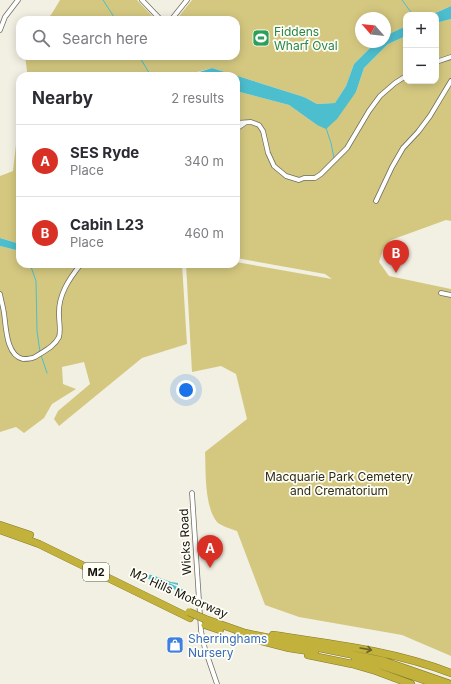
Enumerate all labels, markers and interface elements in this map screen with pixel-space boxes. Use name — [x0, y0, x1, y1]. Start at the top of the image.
north arrow — [355, 12, 391, 48]
map controls — [403, 12, 439, 84]
button: + — [403, 12, 439, 48]
search box — [16, 16, 240, 60]
place label: Fiddens Wharf Oval — [274, 24, 338, 53]
icon: search — [30, 27, 52, 49]
sports icon: Fiddens Wharf Oval — [251, 28, 271, 48]
text: Search here — [62, 29, 148, 48]
button: − — [403, 48, 439, 84]
text: Nearby — [32, 88, 93, 108]
text: 2 results — [171, 90, 224, 106]
text: SES Ryde — [70, 143, 139, 162]
text: A — [40, 153, 50, 169]
text: 340 m — [184, 153, 224, 169]
text: Place — [70, 162, 104, 178]
text: Cabin L23 — [70, 215, 144, 234]
text: B — [41, 225, 49, 241]
text: 460 m — [184, 225, 224, 241]
text: Place — [70, 234, 104, 250]
pin: B — [383, 240, 409, 273]
your location — [176, 380, 196, 400]
park label: Macquarie Park Cemetery and Crematorium — [265, 469, 413, 498]
street label: Wicks Road — [176, 508, 194, 576]
pin: A — [197, 535, 223, 568]
road number: M2 — [83, 563, 109, 581]
street label: M2 Hills Motorway — [128, 565, 231, 621]
place label: Sherringhams Nursery — [188, 631, 267, 660]
shop icon: Sherringhams Nursery — [165, 635, 185, 655]
one-way arrow — [359, 646, 372, 654]

